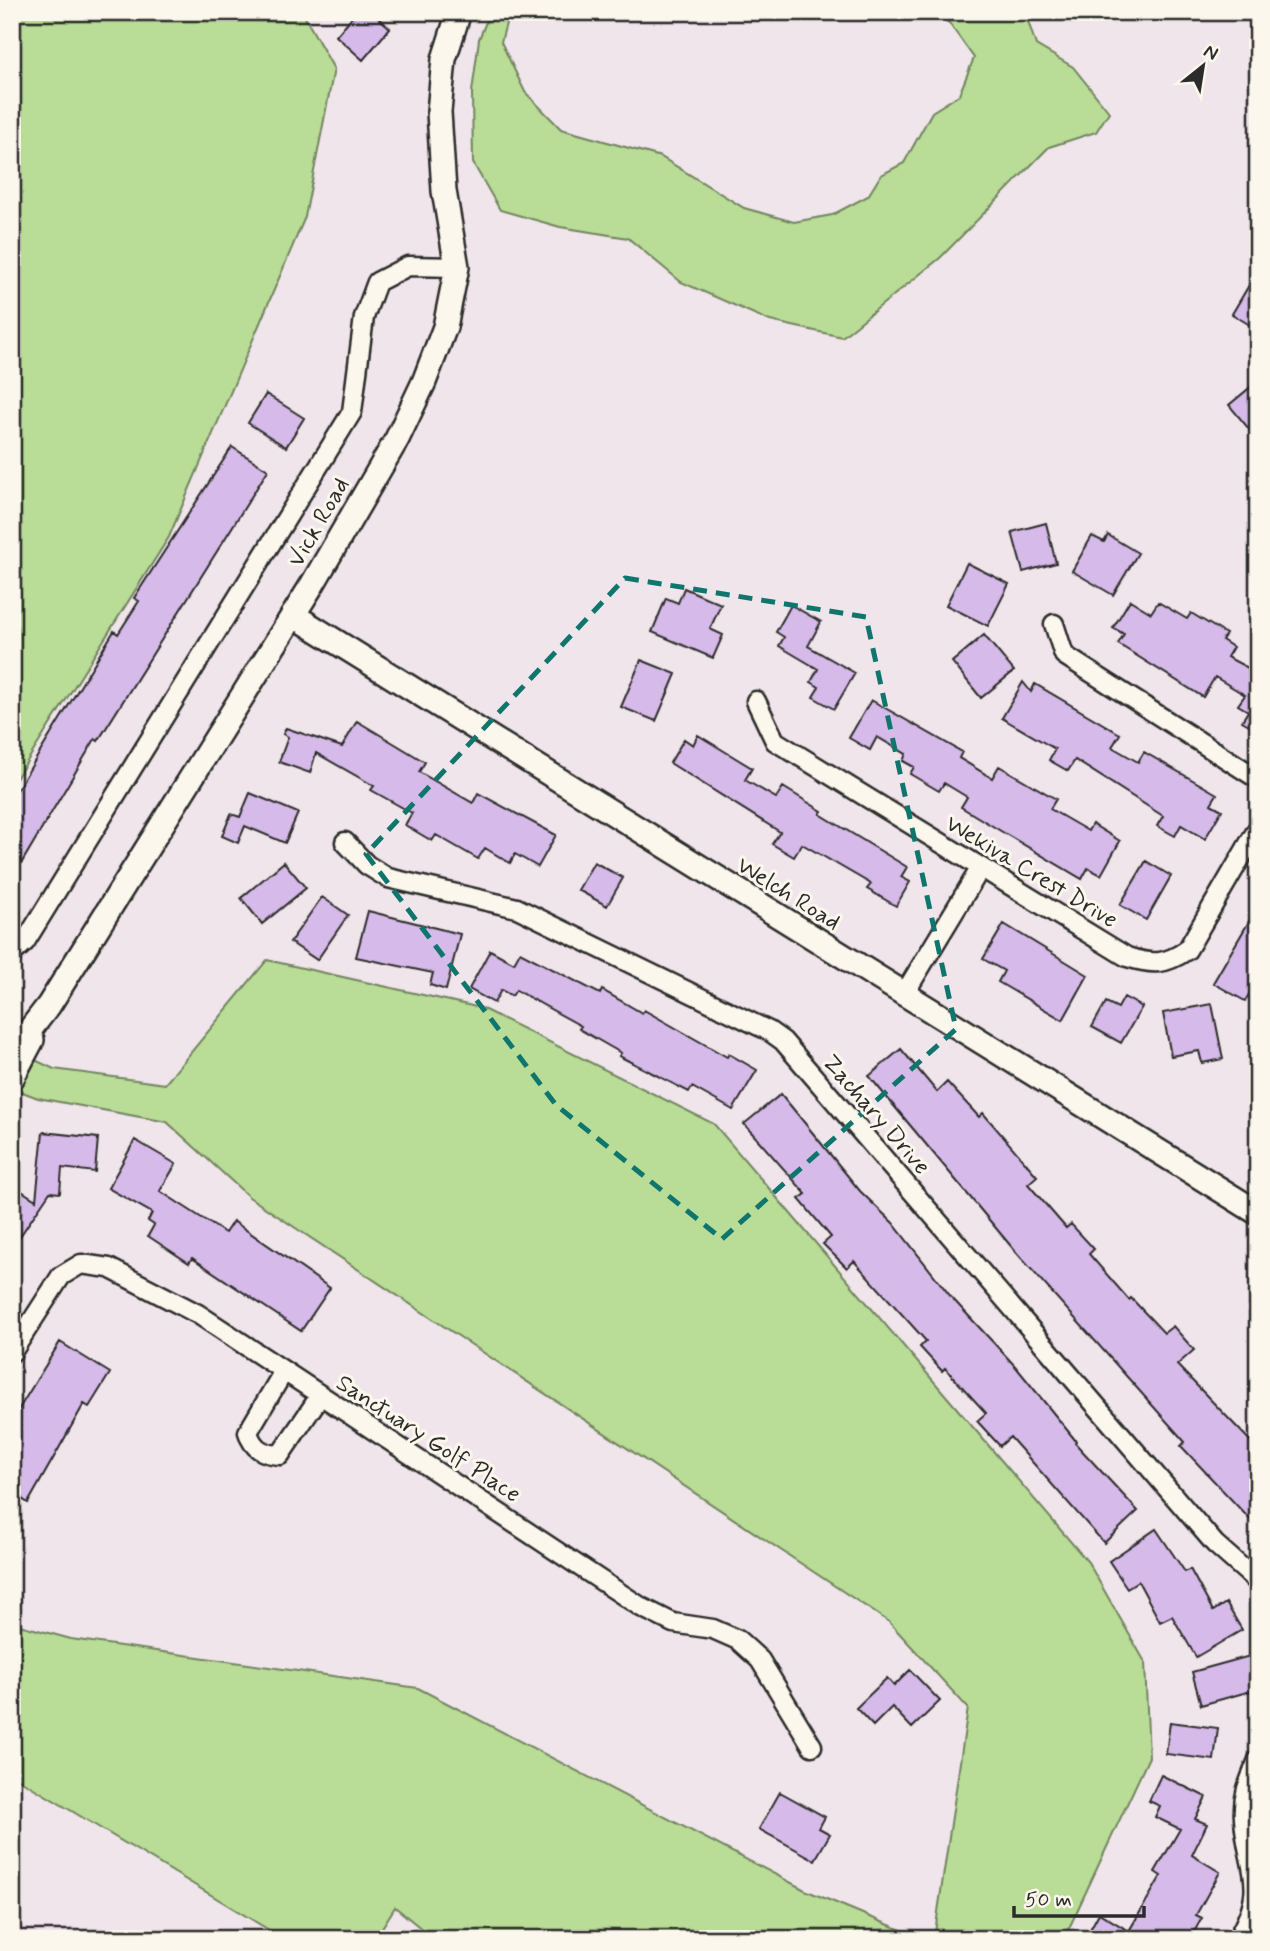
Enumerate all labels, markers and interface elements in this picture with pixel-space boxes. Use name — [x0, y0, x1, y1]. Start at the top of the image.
north arrow — [1168, 32, 1238, 102]
text: N — [1199, 39, 1222, 67]
street label: Vick Road — [281, 472, 357, 573]
street label: Wekiva Crest Drive — [939, 809, 1123, 936]
street label: Welch Road — [731, 850, 846, 938]
street label: Zachary Drive — [815, 1048, 937, 1182]
street label: Sanctuary Golf Place — [330, 1368, 526, 1511]
scale bar — [1014, 1874, 1144, 1918]
text: 50 m — [1025, 1886, 1072, 1914]

